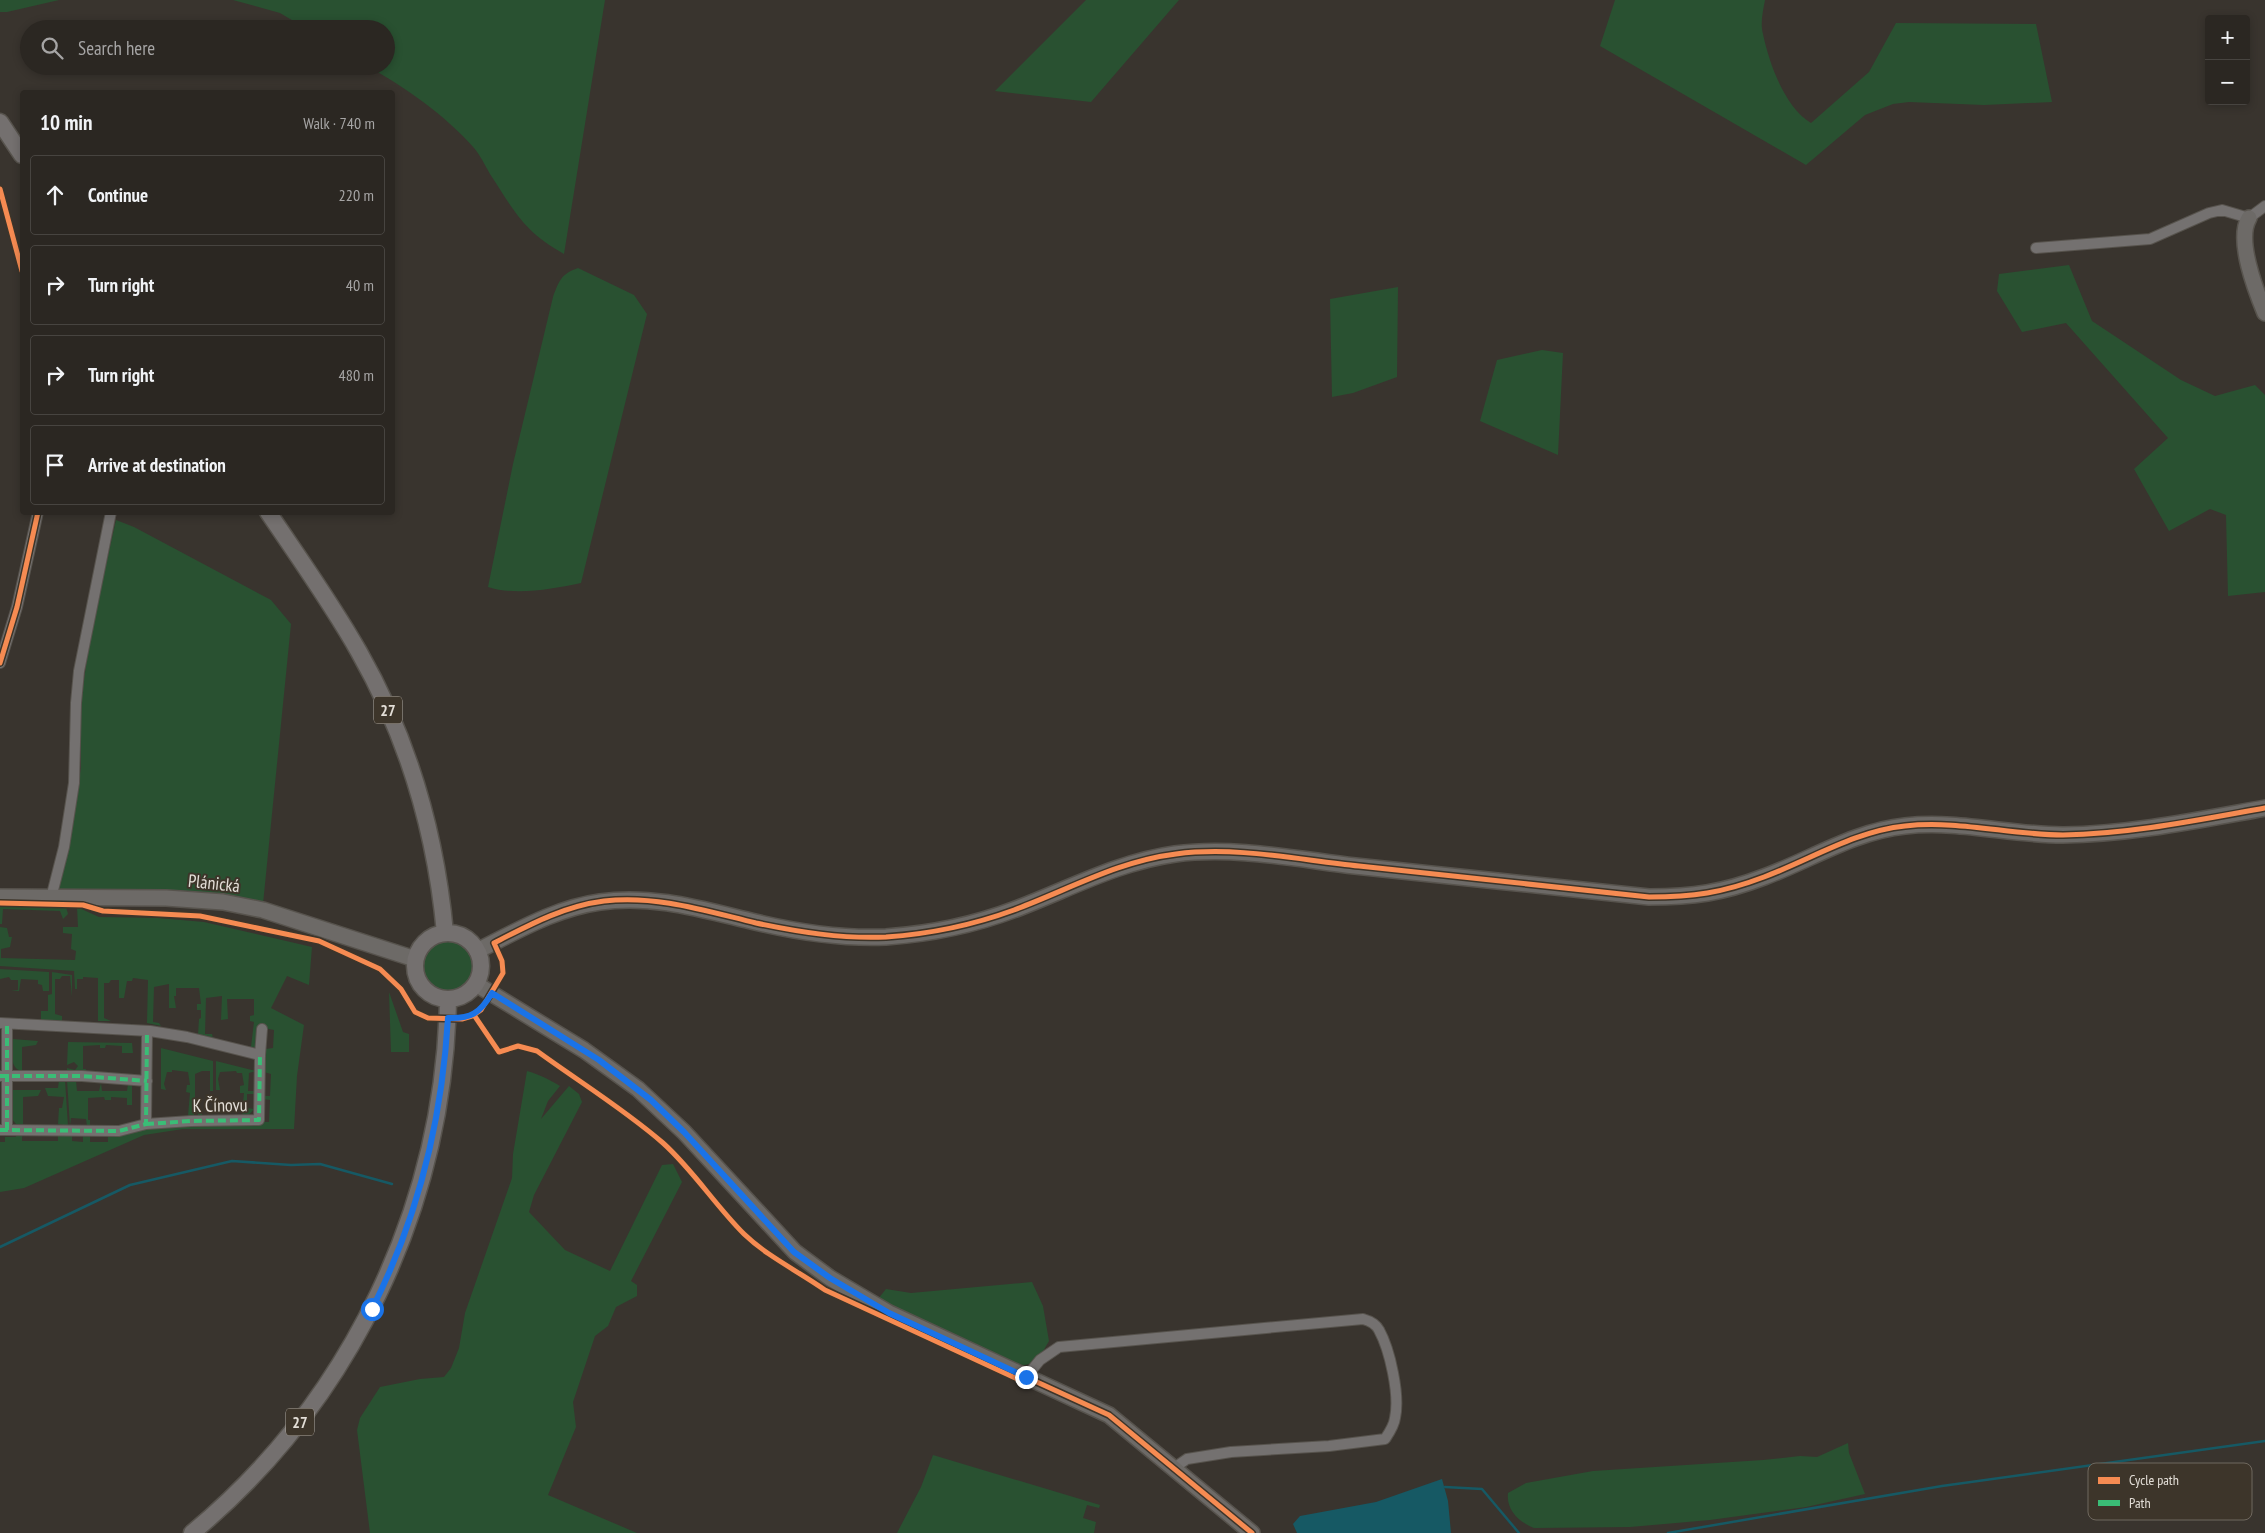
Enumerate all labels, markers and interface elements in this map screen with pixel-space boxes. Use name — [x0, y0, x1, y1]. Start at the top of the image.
map controls — [2205, 15, 2250, 105]
button: + — [2205, 15, 2250, 60]
search box — [20, 20, 395, 75]
icon: search — [38, 34, 66, 62]
text: Search here — [78, 36, 155, 60]
button: − — [2205, 60, 2250, 105]
text: 10 min — [40, 109, 92, 136]
text: Walk · 740 m — [303, 113, 375, 133]
icon: ahead — [41, 181, 69, 209]
text: Continue — [88, 183, 148, 207]
text: 220 m — [339, 185, 374, 205]
icon: right — [41, 271, 69, 299]
text: Turn right — [88, 273, 154, 297]
text: 40 m — [346, 275, 374, 295]
icon: right — [41, 361, 69, 389]
text: Turn right — [88, 363, 154, 387]
text: 480 m — [339, 365, 374, 385]
icon: arrive — [41, 451, 69, 479]
text: Arrive at destination — [88, 453, 226, 477]
road number: 27 — [374, 696, 402, 724]
street label: Plánická — [187, 869, 241, 897]
street label: K Čínovu — [192, 1093, 248, 1117]
route start — [361, 1298, 384, 1321]
route end — [1015, 1366, 1038, 1389]
road number: 27 — [286, 1408, 314, 1435]
legend — [2088, 1463, 2252, 1520]
text: Cycle path — [2129, 1471, 2179, 1489]
text: Path — [2129, 1494, 2151, 1512]

